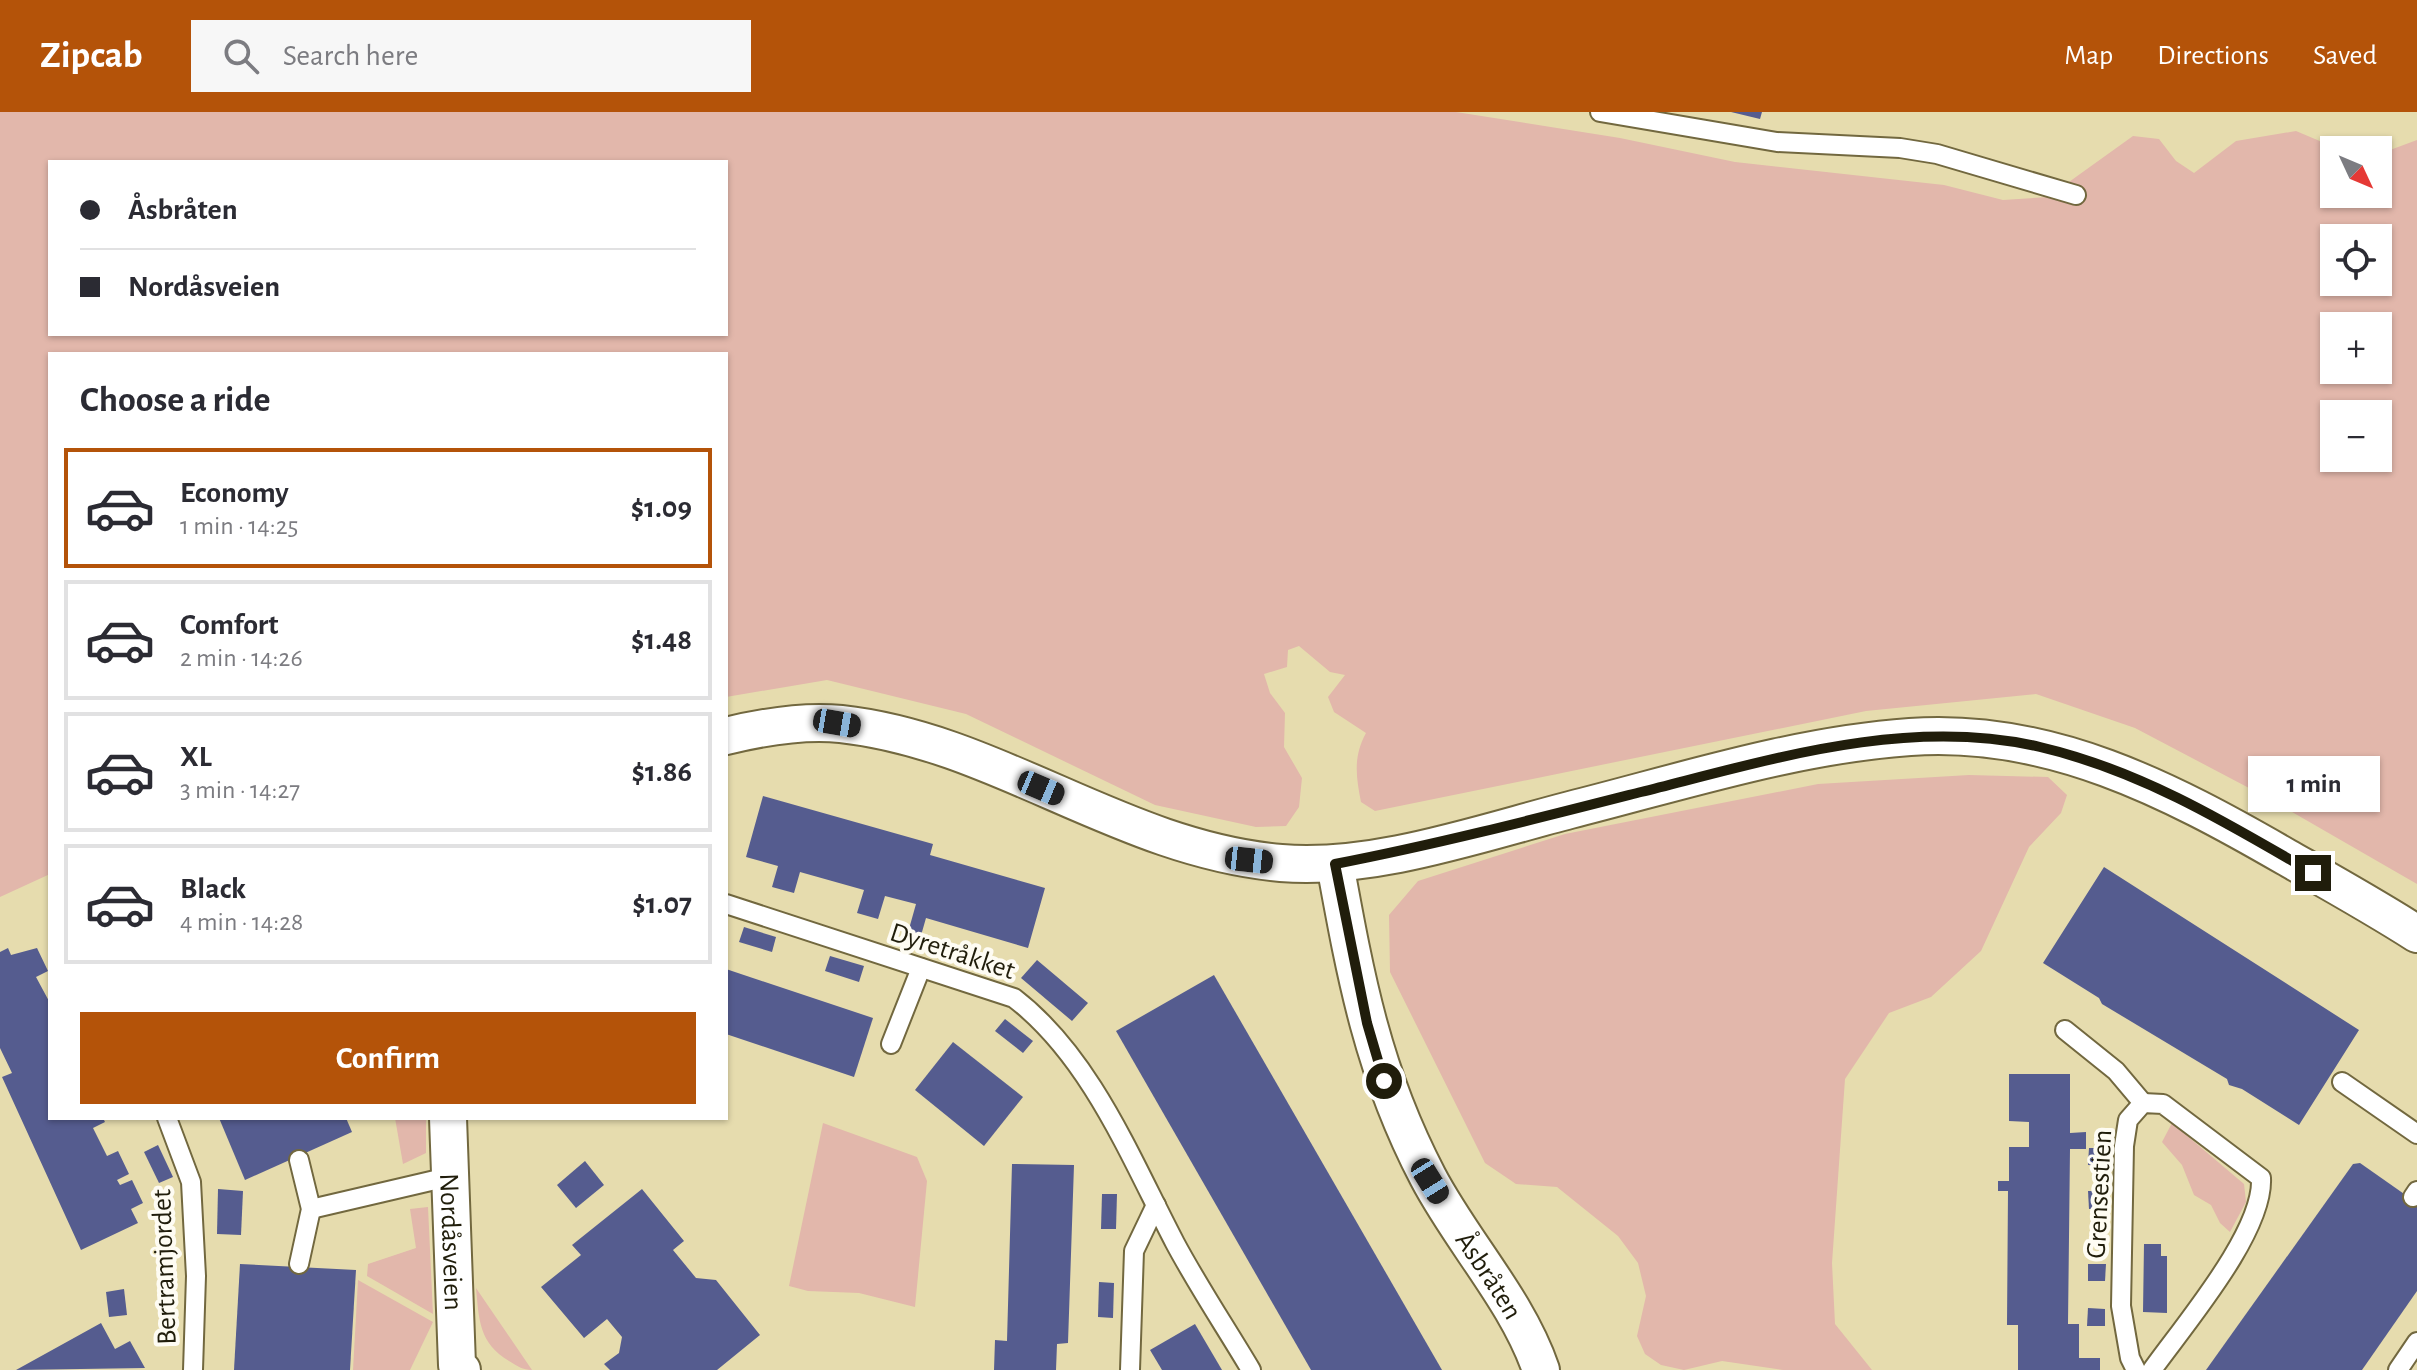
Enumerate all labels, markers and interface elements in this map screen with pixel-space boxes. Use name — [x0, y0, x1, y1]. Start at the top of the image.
search box — [191, 20, 751, 92]
icon: search — [219, 34, 263, 78]
text: Zipcab — [40, 37, 143, 75]
text: Search here — [283, 41, 418, 71]
text: Map — [2064, 42, 2113, 70]
text: Directions — [2157, 42, 2269, 70]
text: Saved — [2313, 42, 2377, 70]
north arrow — [2320, 136, 2392, 208]
map controls — [2320, 136, 2392, 472]
text: Åsbråten — [128, 195, 238, 225]
button: locate — [2320, 224, 2392, 296]
text: Nordåsveien — [128, 272, 280, 302]
button: + — [2320, 312, 2392, 384]
text: Choose a ride — [80, 382, 270, 418]
button: − — [2320, 400, 2392, 472]
icon: car — [84, 472, 156, 544]
text: Economy — [180, 478, 289, 508]
text: $1.09 — [631, 493, 692, 523]
text: 1 min · 14:25 — [180, 513, 298, 539]
icon: car — [84, 604, 156, 676]
text: Comfort — [180, 610, 279, 640]
text: $1.48 — [631, 625, 692, 655]
text: 2 min · 14:26 — [180, 645, 303, 671]
car — [811, 707, 863, 739]
icon: car — [84, 736, 156, 808]
text: XL — [180, 742, 212, 772]
text: $1.86 — [632, 757, 692, 787]
callout: 1 min — [2247, 757, 2379, 813]
car — [1014, 768, 1068, 808]
text: 1 min — [2287, 771, 2341, 797]
text: 3 min · 14:27 — [180, 777, 300, 803]
car — [1224, 846, 1274, 874]
route end — [2295, 855, 2331, 891]
icon: car — [84, 868, 156, 940]
text: Black — [180, 874, 246, 904]
text: $1.07 — [632, 889, 692, 919]
text: 4 min · 14:28 — [180, 909, 303, 935]
street label: Dyretråkket — [886, 919, 1018, 985]
button: Confirm — [80, 1012, 696, 1104]
route start — [1366, 1063, 1402, 1099]
street label: Grensestien — [2083, 1129, 2117, 1259]
car — [1407, 1154, 1453, 1208]
street label: Nordåsveien — [434, 1173, 467, 1311]
street label: Bertramjordet — [148, 1189, 182, 1345]
street label: Åsbråten — [1450, 1226, 1527, 1325]

